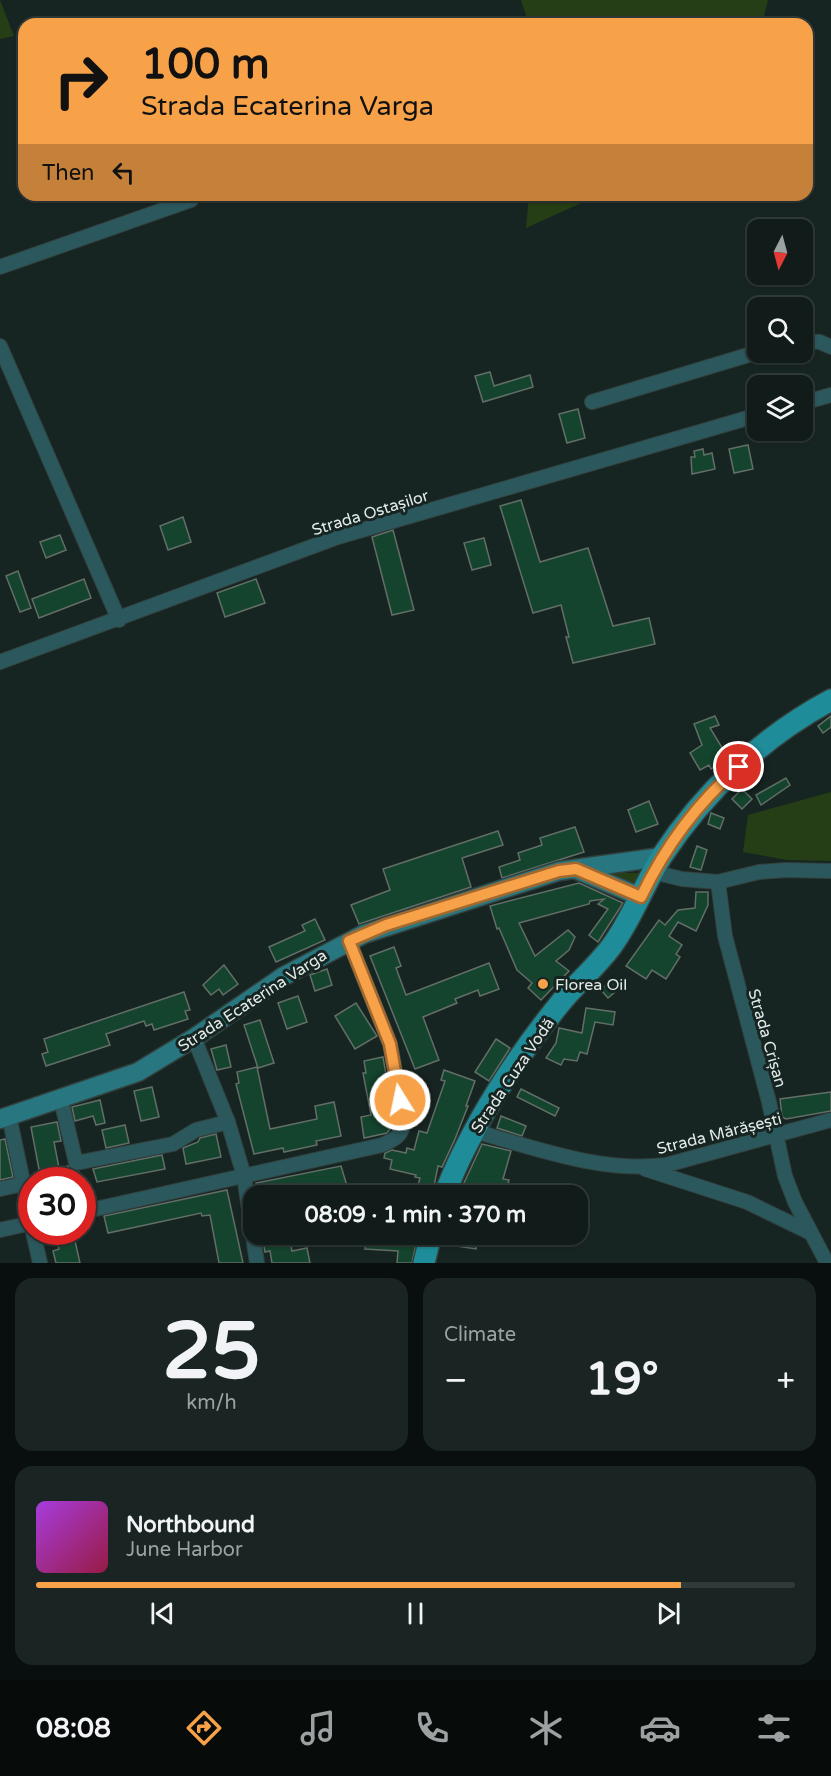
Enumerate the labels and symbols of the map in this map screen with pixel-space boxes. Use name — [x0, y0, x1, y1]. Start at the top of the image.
north arrow — [747, 219, 813, 285]
street label: Strada Ostașilor — [309, 485, 432, 540]
pin — [713, 741, 764, 792]
street label: Strada Ecaterina Varga — [174, 945, 331, 1056]
place label: Florea Oil — [555, 975, 627, 995]
marker: Florea Oil — [536, 977, 550, 991]
street label: Strada Crișan — [743, 987, 791, 1090]
street label: Strada Cuza Vodă — [467, 1014, 559, 1137]
position arrow — [368, 1068, 432, 1132]
street label: Strada Mărășești — [655, 1109, 784, 1159]
speed limit sign: 30 — [18, 1167, 96, 1245]

